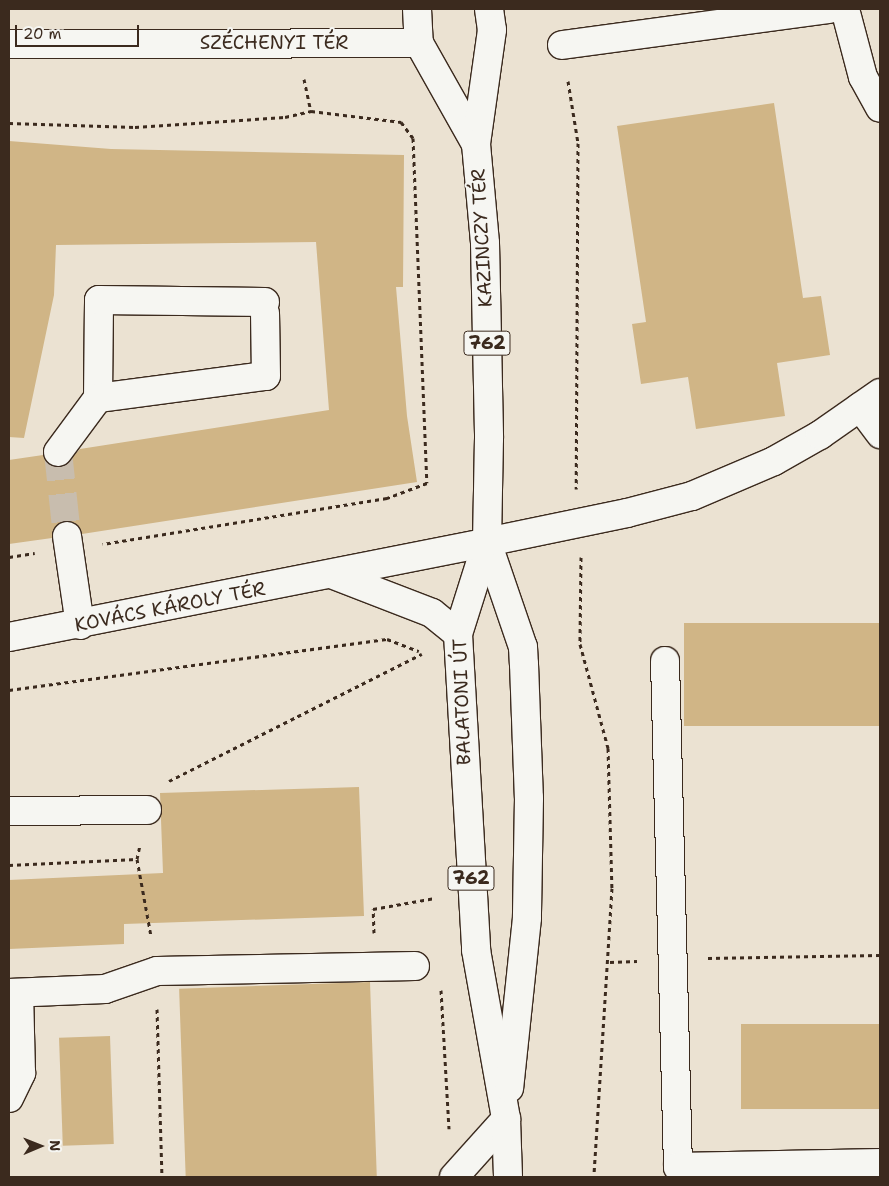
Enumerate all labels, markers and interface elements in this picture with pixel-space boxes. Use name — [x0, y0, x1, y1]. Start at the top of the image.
scale bar — [18, 15, 141, 47]
text: 20 m — [23, 24, 62, 44]
street label: SZÉCHENYI TÉR — [200, 32, 348, 54]
street label: KAZINCZY TÉR — [467, 168, 497, 308]
road number: 762 — [463, 328, 511, 358]
street label: KOVÁCS KÁROLY TÉR — [73, 577, 267, 637]
street label: BALATONI ÚT — [448, 638, 476, 766]
road number: 762 — [447, 862, 495, 894]
north arrow — [15, 1121, 65, 1171]
text: N — [46, 1140, 64, 1151]

